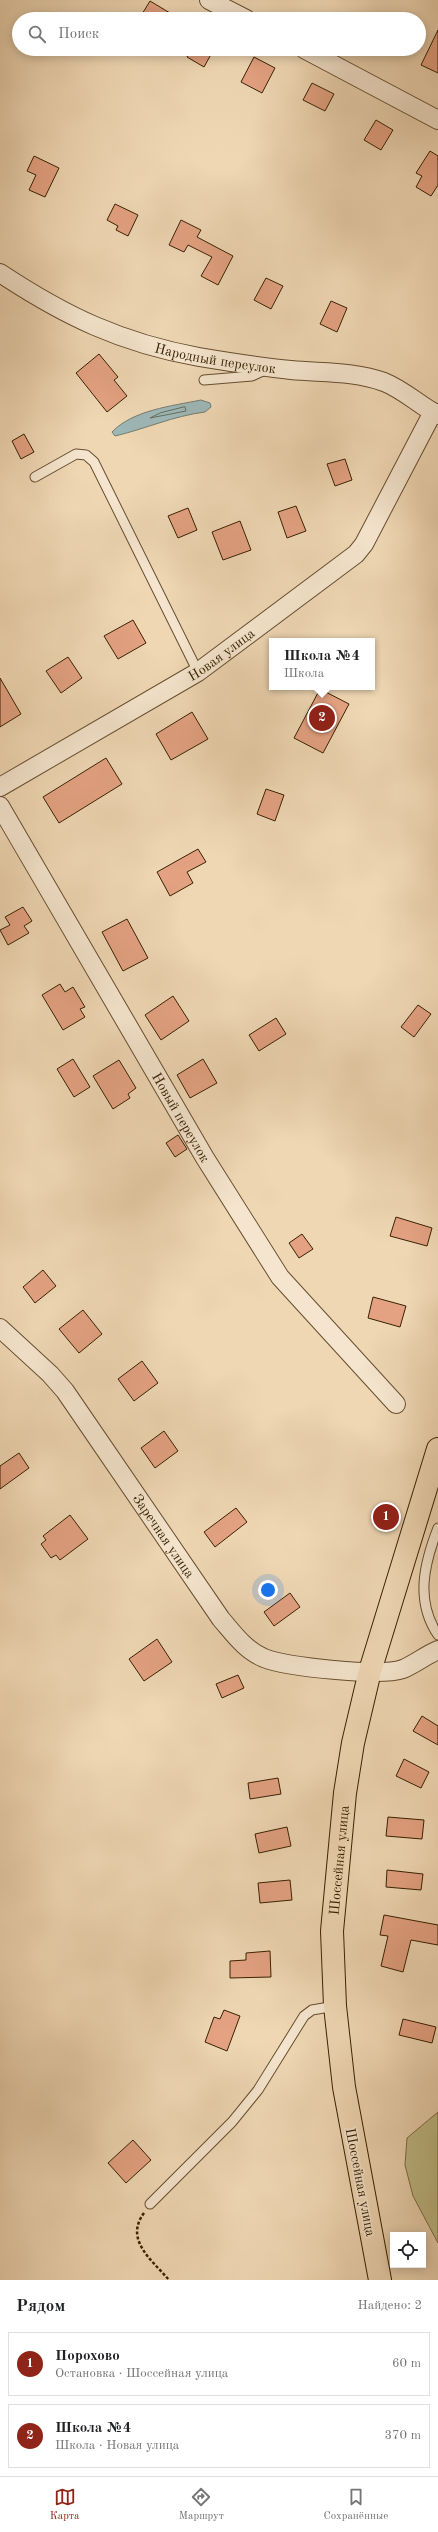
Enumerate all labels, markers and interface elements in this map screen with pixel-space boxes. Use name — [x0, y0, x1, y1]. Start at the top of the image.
search box — [12, 12, 426, 56]
icon: search — [26, 23, 48, 45]
text: Поиск — [58, 27, 99, 42]
street label: Народный переулок — [153, 341, 276, 376]
street label: Новая улица — [186, 626, 258, 684]
popup — [269, 638, 375, 690]
text: Школа №4 — [284, 649, 360, 664]
text: Школа — [284, 667, 324, 680]
pin: 2 — [309, 703, 335, 733]
street label: Новый переулок — [149, 1070, 212, 1165]
street label: Заречная улица — [130, 1492, 197, 1581]
pin: 1 — [373, 1502, 399, 1532]
your location — [258, 1580, 278, 1600]
street label: Шоссейная улица — [328, 1805, 352, 1916]
street label: Шоссейная улица — [343, 2127, 377, 2238]
map controls — [390, 2232, 426, 2268]
button: locate — [390, 2232, 426, 2268]
text: Рядом — [16, 2298, 65, 2315]
text: Найдено: 2 — [358, 2299, 422, 2312]
text: Порохово — [55, 2349, 120, 2364]
text: 1 — [26, 2357, 34, 2370]
text: 60 m — [392, 2357, 421, 2370]
text: Остановка · Шоссейная улица — [55, 2367, 228, 2380]
text: Школа №4 — [55, 2421, 131, 2436]
text: 2 — [26, 2429, 34, 2442]
text: 370 m — [384, 2429, 421, 2442]
text: Школа · Новая улица — [55, 2439, 179, 2452]
tab: Карта — [50, 2486, 79, 2524]
tab: Маршрут — [179, 2486, 224, 2524]
tab: Сохранённые — [323, 2486, 388, 2524]

